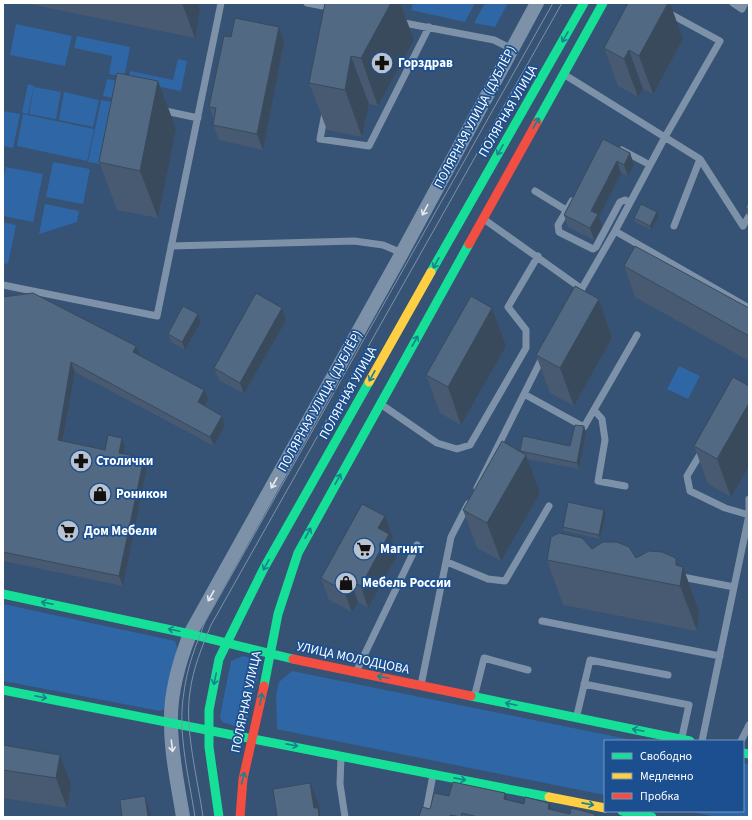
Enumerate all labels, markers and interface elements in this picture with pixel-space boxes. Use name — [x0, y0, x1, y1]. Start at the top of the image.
one-way arrow — [561, 31, 569, 43]
street label: ПОЛЯРНАЯ УЛИЦА (ДУБЛЁР) — [430, 42, 520, 192]
pharmacy icon: Горздрав — [369, 50, 395, 76]
place label: Горздрав — [398, 54, 453, 72]
street label: ПОЛЯРНАЯ УЛИЦА — [474, 61, 542, 160]
one-way arrow — [533, 117, 540, 129]
one-way arrow — [496, 144, 504, 156]
one-way arrow — [421, 204, 429, 216]
one-way arrow — [432, 257, 439, 269]
street label: ПОЛЯРНАЯ УЛИЦА (ДУБЛЁР) — [274, 327, 366, 475]
one-way arrow — [411, 335, 419, 347]
street label: ПОЛЯРНАЯ УЛИЦА — [315, 343, 381, 443]
one-way arrow — [368, 370, 376, 382]
pharmacy icon: Столички — [68, 448, 94, 474]
place label: Столички — [96, 452, 153, 470]
one-way arrow — [335, 473, 342, 485]
one-way arrow — [270, 477, 278, 489]
shop icon: Роникон — [87, 481, 113, 507]
place label: Роникон — [116, 485, 167, 503]
supermarket icon: Дом Мебели — [55, 518, 81, 544]
place label: Дом Мебели — [84, 522, 157, 540]
one-way arrow — [305, 528, 313, 540]
supermarket icon: Магнит — [351, 536, 377, 562]
place label: Магнит — [380, 540, 425, 558]
one-way arrow — [261, 559, 269, 571]
shop icon: Мебель России — [333, 570, 359, 596]
place label: Мебель России — [362, 574, 451, 592]
one-way arrow — [207, 590, 214, 602]
one-way arrow — [41, 599, 54, 607]
one-way arrow — [168, 626, 181, 634]
street label: УЛИЦА МОЛОДЦОВА — [295, 637, 412, 679]
street label: ПОЛЯРНАЯ УЛИЦА — [226, 649, 266, 755]
one-way arrow — [211, 672, 219, 685]
one-way arrow — [377, 673, 390, 681]
one-way arrow — [258, 693, 266, 706]
one-way arrow — [34, 694, 47, 702]
one-way arrow — [504, 699, 517, 707]
one-way arrow — [632, 726, 645, 734]
one-way arrow — [168, 739, 176, 752]
legend — [604, 740, 744, 812]
one-way arrow — [285, 741, 298, 749]
text: Свободно — [640, 748, 692, 765]
text: Медленно — [640, 768, 694, 785]
one-way arrow — [240, 772, 247, 785]
one-way arrow — [454, 775, 467, 783]
text: Пробка — [640, 788, 679, 805]
one-way arrow — [581, 800, 594, 808]

